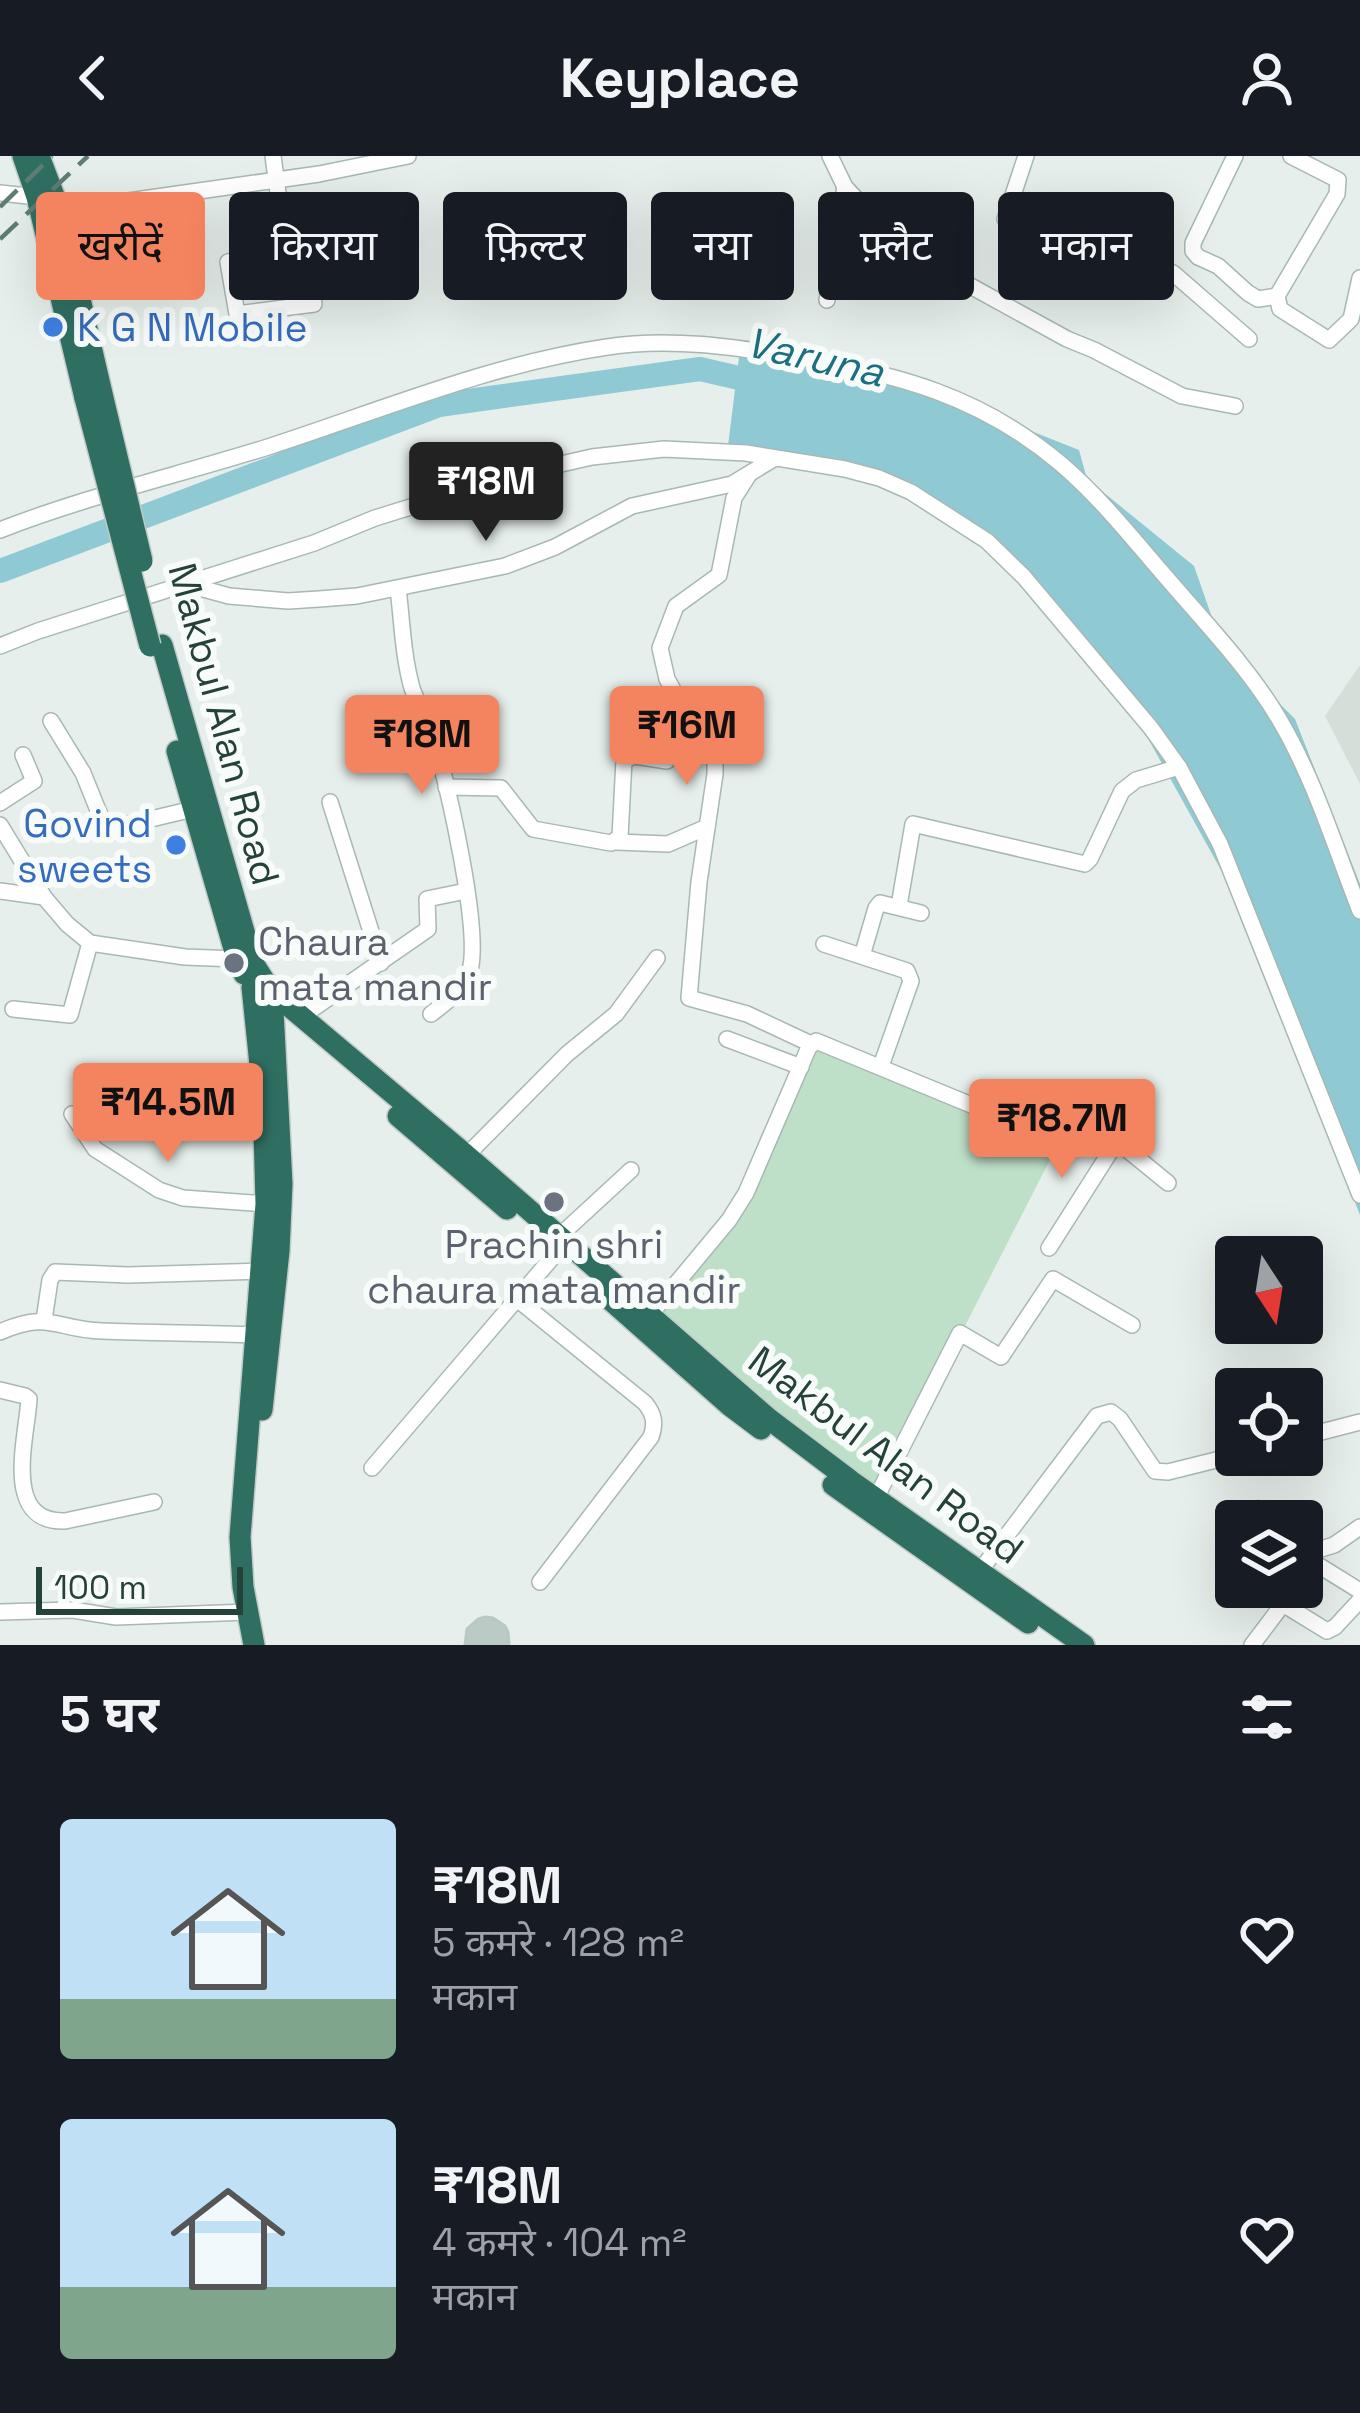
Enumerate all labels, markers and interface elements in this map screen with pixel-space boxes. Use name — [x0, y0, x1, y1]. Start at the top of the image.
text: Keyplace — [560, 44, 800, 113]
icon: back — [60, 45, 126, 111]
icon: person — [1234, 45, 1300, 111]
chip: खरीदें — [36, 192, 205, 300]
chip: किराया — [229, 192, 419, 300]
chip: फ़िल्टर — [443, 192, 627, 300]
chip: नया — [651, 192, 794, 300]
chip: फ़्लैट — [818, 192, 974, 300]
chip: मकान — [998, 192, 1174, 300]
place label: K G N Mobile — [77, 303, 308, 352]
marker: K G N Mobile — [40, 314, 66, 340]
water label: Varuna — [741, 315, 890, 399]
pin: ₹18M — [415, 442, 557, 544]
text: ₹18M — [436, 456, 536, 505]
street label: Makbul Alan Road — [157, 558, 291, 890]
pin: ₹16M — [616, 686, 758, 788]
pin: ₹18M — [351, 695, 493, 797]
text: ₹16M — [637, 700, 737, 749]
text: ₹18M — [372, 709, 472, 758]
place label: Govind sweets — [17, 799, 152, 893]
marker: Govind sweets — [163, 832, 189, 858]
place label: Chaura mata mandir — [258, 917, 492, 1011]
marker: Chaura mata mandir — [221, 950, 247, 976]
pin: ₹14.5M — [70, 1063, 266, 1165]
text: ₹14.5M — [100, 1077, 236, 1126]
pin: ₹18.7M — [964, 1079, 1160, 1181]
text: ₹18.7M — [996, 1093, 1128, 1142]
marker: Prachin shri chaura mata mandir — [541, 1189, 567, 1215]
place label: Prachin shri chaura mata mandir — [367, 1220, 741, 1314]
north arrow — [1215, 1236, 1323, 1344]
map controls — [1215, 1236, 1323, 1608]
street label: Makbul Alan Road — [739, 1336, 1033, 1574]
button: locate — [1215, 1368, 1323, 1476]
button: layers — [1215, 1500, 1323, 1608]
scale bar — [36, 1561, 243, 1614]
text: 100 m — [54, 1567, 147, 1609]
text: 5 घर — [60, 1682, 159, 1747]
icon: filters — [1234, 1684, 1300, 1750]
text: ₹18M — [432, 1853, 562, 1918]
icon: home — [156, 1867, 300, 2011]
icon: heart — [1234, 1906, 1300, 1972]
text: 5 कमरे · 128 m² — [432, 1918, 684, 1967]
text: मकान — [432, 1972, 517, 2021]
text: ₹18M — [432, 2153, 562, 2218]
icon: home — [156, 2167, 300, 2311]
icon: heart — [1234, 2206, 1300, 2272]
text: 4 कमरे · 104 m² — [432, 2218, 686, 2267]
text: मकान — [432, 2272, 517, 2321]

